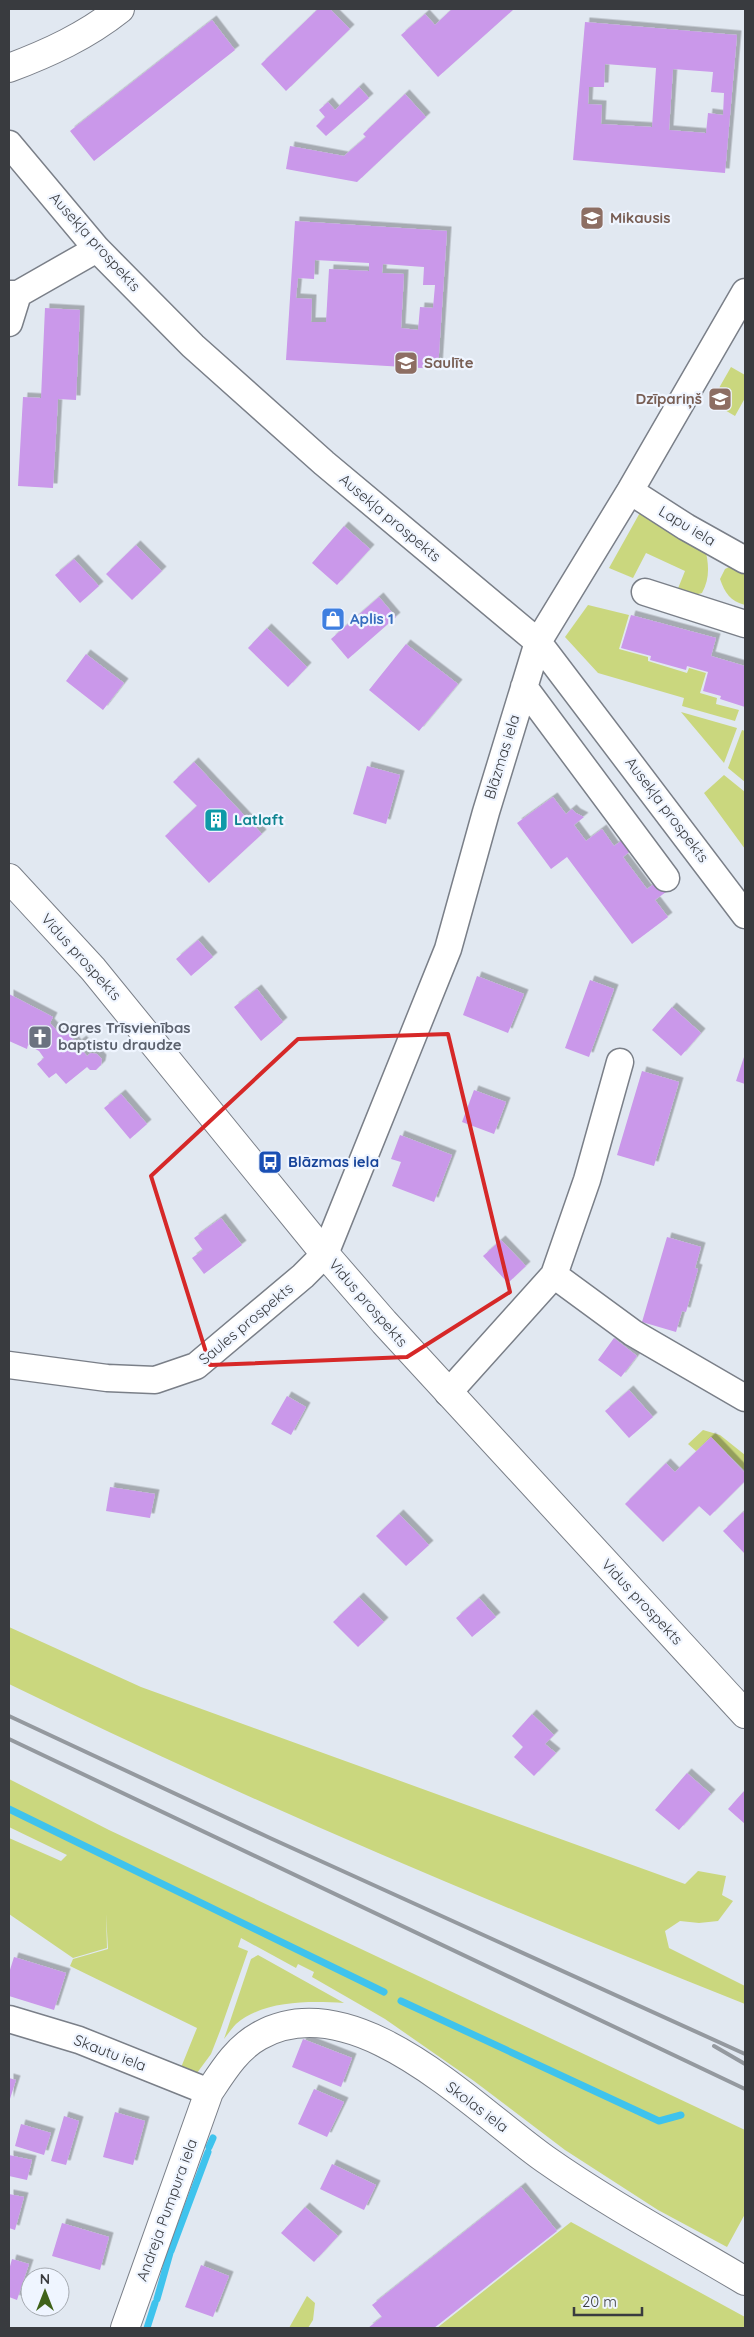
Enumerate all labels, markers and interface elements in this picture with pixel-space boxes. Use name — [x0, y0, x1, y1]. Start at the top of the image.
street label: Ausekļa prospekts — [46, 188, 145, 295]
school or university icon: Mikausis — [579, 205, 605, 231]
place label: Mikausis — [610, 208, 670, 227]
school or university icon: Saulīte — [393, 350, 419, 376]
place label: Saulīte — [424, 353, 474, 372]
school or university icon: Dzīpariņš — [707, 386, 733, 412]
place label: Dzīpariņš — [635, 389, 702, 409]
street label: Ausekļa prospekts — [336, 470, 445, 566]
street label: Lapu iela — [655, 501, 719, 550]
shop icon: Aplis 1 — [320, 606, 346, 632]
place label: Aplis 1 — [350, 609, 394, 628]
street label: Blāzmas iela — [480, 712, 523, 802]
street label: Ausekļa prospekts — [622, 753, 713, 866]
building icon: Latlaft — [203, 807, 229, 833]
place label: Latlaft — [234, 810, 284, 829]
street label: Vidus prospekts — [37, 909, 126, 1004]
place label: Ogres Trīsvienības baptistu draudze — [58, 1018, 191, 1054]
church icon: Ogres Trīsvienības baptistu draudze — [27, 1024, 53, 1050]
bus stop icon: Blāzmas iela — [257, 1149, 283, 1175]
place label: Blāzmas iela — [288, 1152, 379, 1171]
street label: Vidus prospekts — [325, 1255, 412, 1351]
street label: Saules prospekts — [195, 1279, 297, 1369]
street label: Vidus prospekts — [598, 1555, 687, 1649]
street label: Skautu iela — [71, 2030, 149, 2075]
street label: Skolas iela — [442, 2077, 512, 2136]
street label: Andreja Pumpura iela — [132, 2136, 201, 2284]
north arrow — [20, 2267, 70, 2317]
text: N — [40, 2270, 50, 2288]
scale bar — [574, 2284, 642, 2316]
text: 20 m — [582, 2292, 617, 2311]

